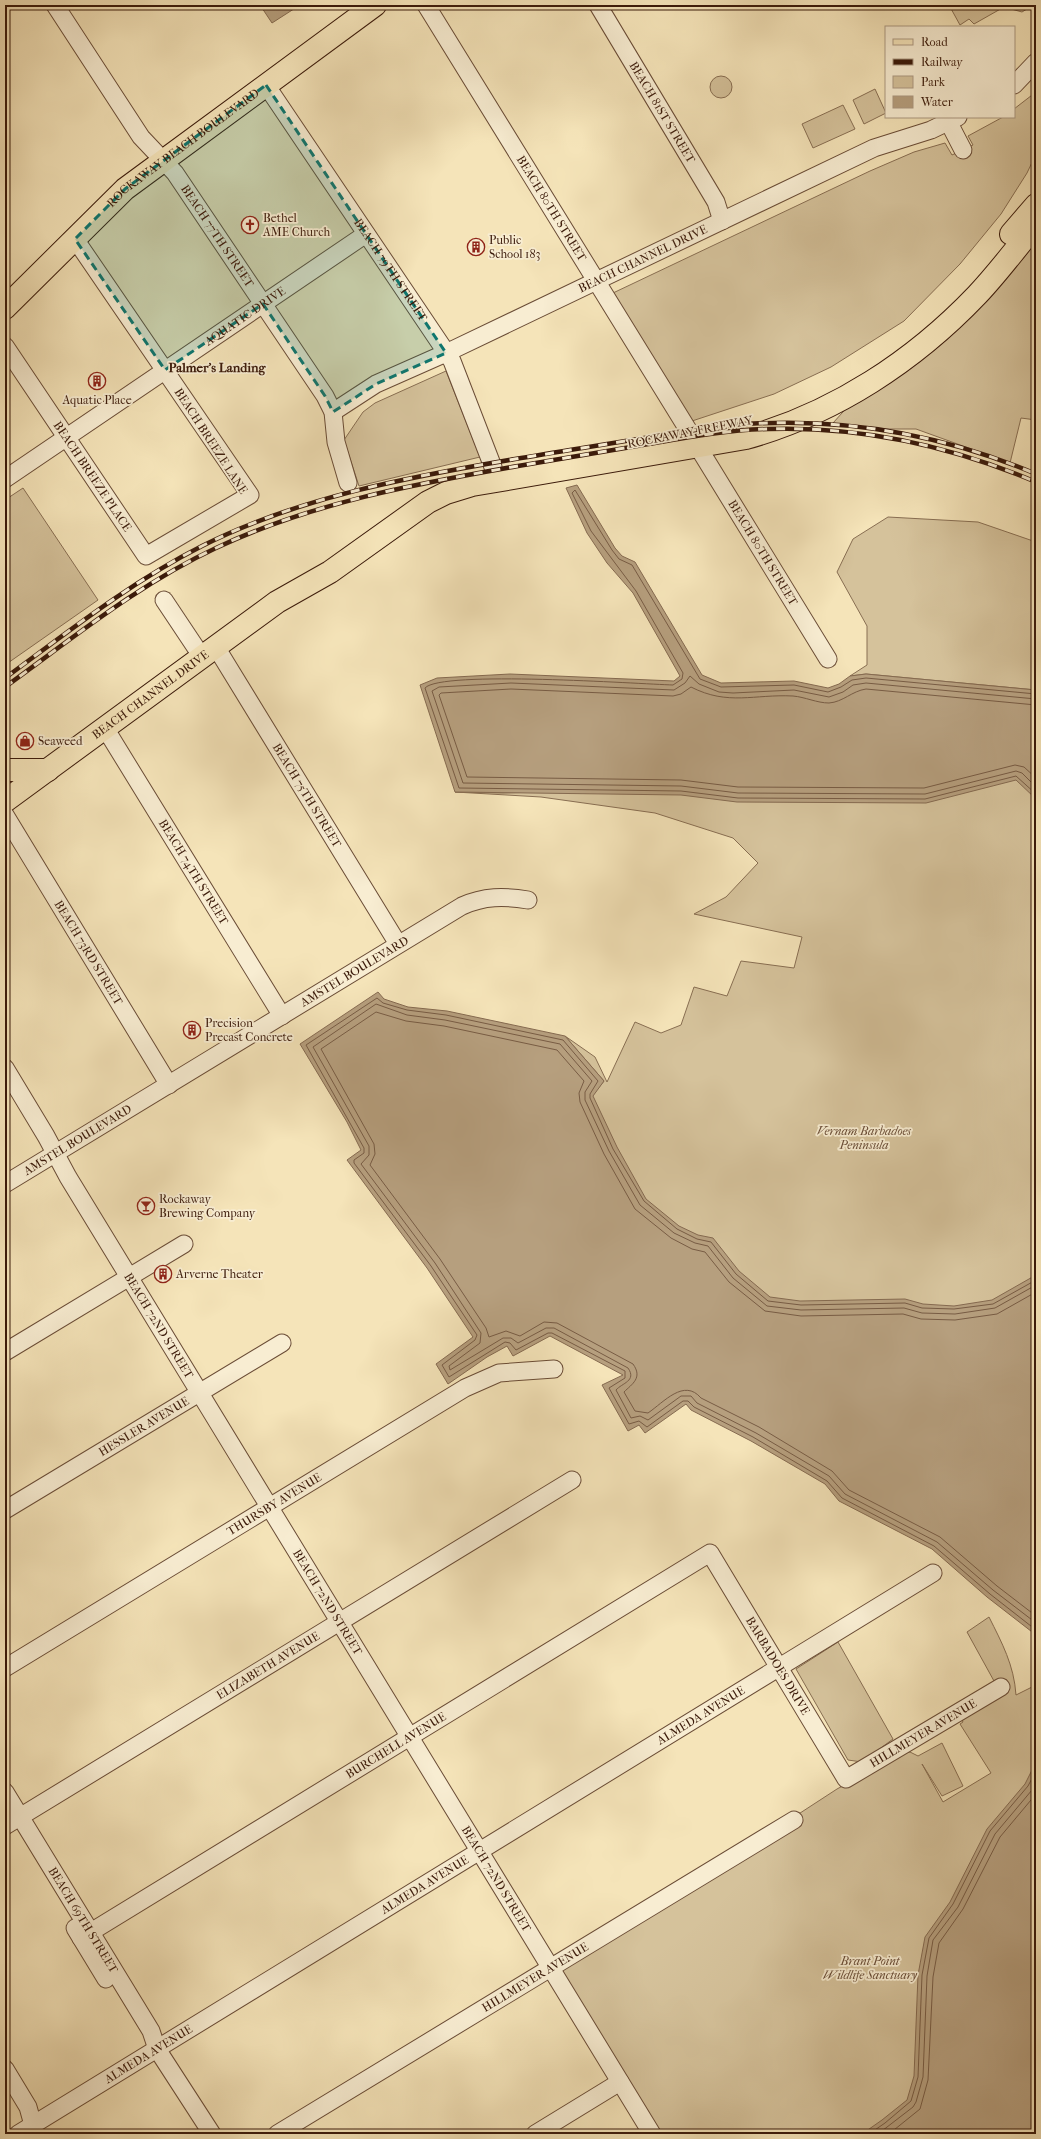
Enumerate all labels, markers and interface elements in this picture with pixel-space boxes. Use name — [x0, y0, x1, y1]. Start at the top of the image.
legend — [885, 26, 1015, 118]
text: Road — [921, 35, 948, 49]
text: Railway — [921, 55, 963, 69]
street label: BEACH 81ST STREET — [626, 59, 698, 166]
text: Park — [921, 75, 946, 89]
street label: ROCKAWAY BEACH BOULEVARD — [104, 86, 262, 210]
text: Water — [920, 95, 954, 109]
street label: BEACH 80TH STREET — [514, 153, 590, 265]
street label: BEACH 77TH STREET — [178, 182, 257, 291]
place label: Bethel AME Church — [262, 211, 330, 239]
church icon: Bethel AME Church — [240, 215, 260, 235]
street label: BEACH 79TH STREET — [351, 216, 431, 325]
street label: BEACH CHANNEL DRIVE — [576, 222, 709, 296]
place label: Public School 183 — [489, 233, 540, 261]
building icon: Public School 183 — [466, 237, 486, 257]
street label: AQUATIC DRIVE — [201, 284, 288, 349]
district label: Palmer's Landing — [168, 360, 267, 376]
building icon: Aquatic Place — [87, 371, 107, 391]
street label: BEACH BREEZE LANE — [172, 385, 250, 497]
place label: Aquatic Place — [61, 393, 132, 407]
street label: ROCKAWAY FREEWAY — [626, 413, 755, 451]
street label: BEACH BREEZE PLACE — [51, 419, 134, 534]
street label: BEACH 80TH STREET — [725, 497, 801, 609]
street label: BEACH CHANNEL DRIVE — [89, 647, 211, 742]
shop icon: Seaweed — [15, 731, 35, 751]
place label: Seaweed — [38, 734, 83, 748]
street label: BEACH 75TH STREET — [270, 741, 345, 851]
street label: BEACH 74TH STREET — [156, 817, 232, 928]
street label: BEACH 73RD STREET — [52, 898, 126, 1008]
street label: AMSTEL BOULEVARD — [297, 933, 411, 1010]
place label: Precision Precast Concrete — [205, 1016, 293, 1044]
building icon: Precision Precast Concrete — [182, 1020, 202, 1040]
street label: AMSTEL BOULEVARD — [20, 1102, 134, 1179]
park label: Vernam Barbadoes Peninsula — [817, 1124, 911, 1152]
place label: Rockaway Brewing Company — [159, 1192, 256, 1220]
bar icon: Rockaway Brewing Company — [136, 1196, 156, 1216]
building icon: Arverne Theater — [153, 1264, 173, 1284]
place label: Arverne Theater — [175, 1267, 264, 1281]
street label: BEACH 72ND STREET — [121, 1270, 197, 1382]
street label: HESSLER AVENUE — [96, 1394, 191, 1459]
street label: THURSBY AVENUE — [224, 1470, 324, 1538]
street label: BEACH 72ND STREET — [290, 1547, 365, 1658]
street label: BARBADOES DRIVE — [743, 1614, 813, 1717]
street label: ELIZABETH AVENUE — [214, 1629, 322, 1702]
street label: ALMEDA AVENUE — [654, 1683, 747, 1748]
street label: HILLMEYER AVENUE — [867, 1696, 979, 1770]
street label: BURCHELL AVENUE — [343, 1709, 449, 1781]
street label: BEACH 72ND STREET — [459, 1823, 534, 1935]
street label: ALMEDA AVENUE — [377, 1852, 471, 1917]
street label: BEACH 69TH STREET — [46, 1865, 121, 1976]
street label: HILLMEYER AVENUE — [479, 1940, 591, 2015]
park label: Brant Point Wildlife Sanctuary — [823, 1954, 918, 1982]
street label: ALMEDA AVENUE — [101, 2022, 195, 2087]

